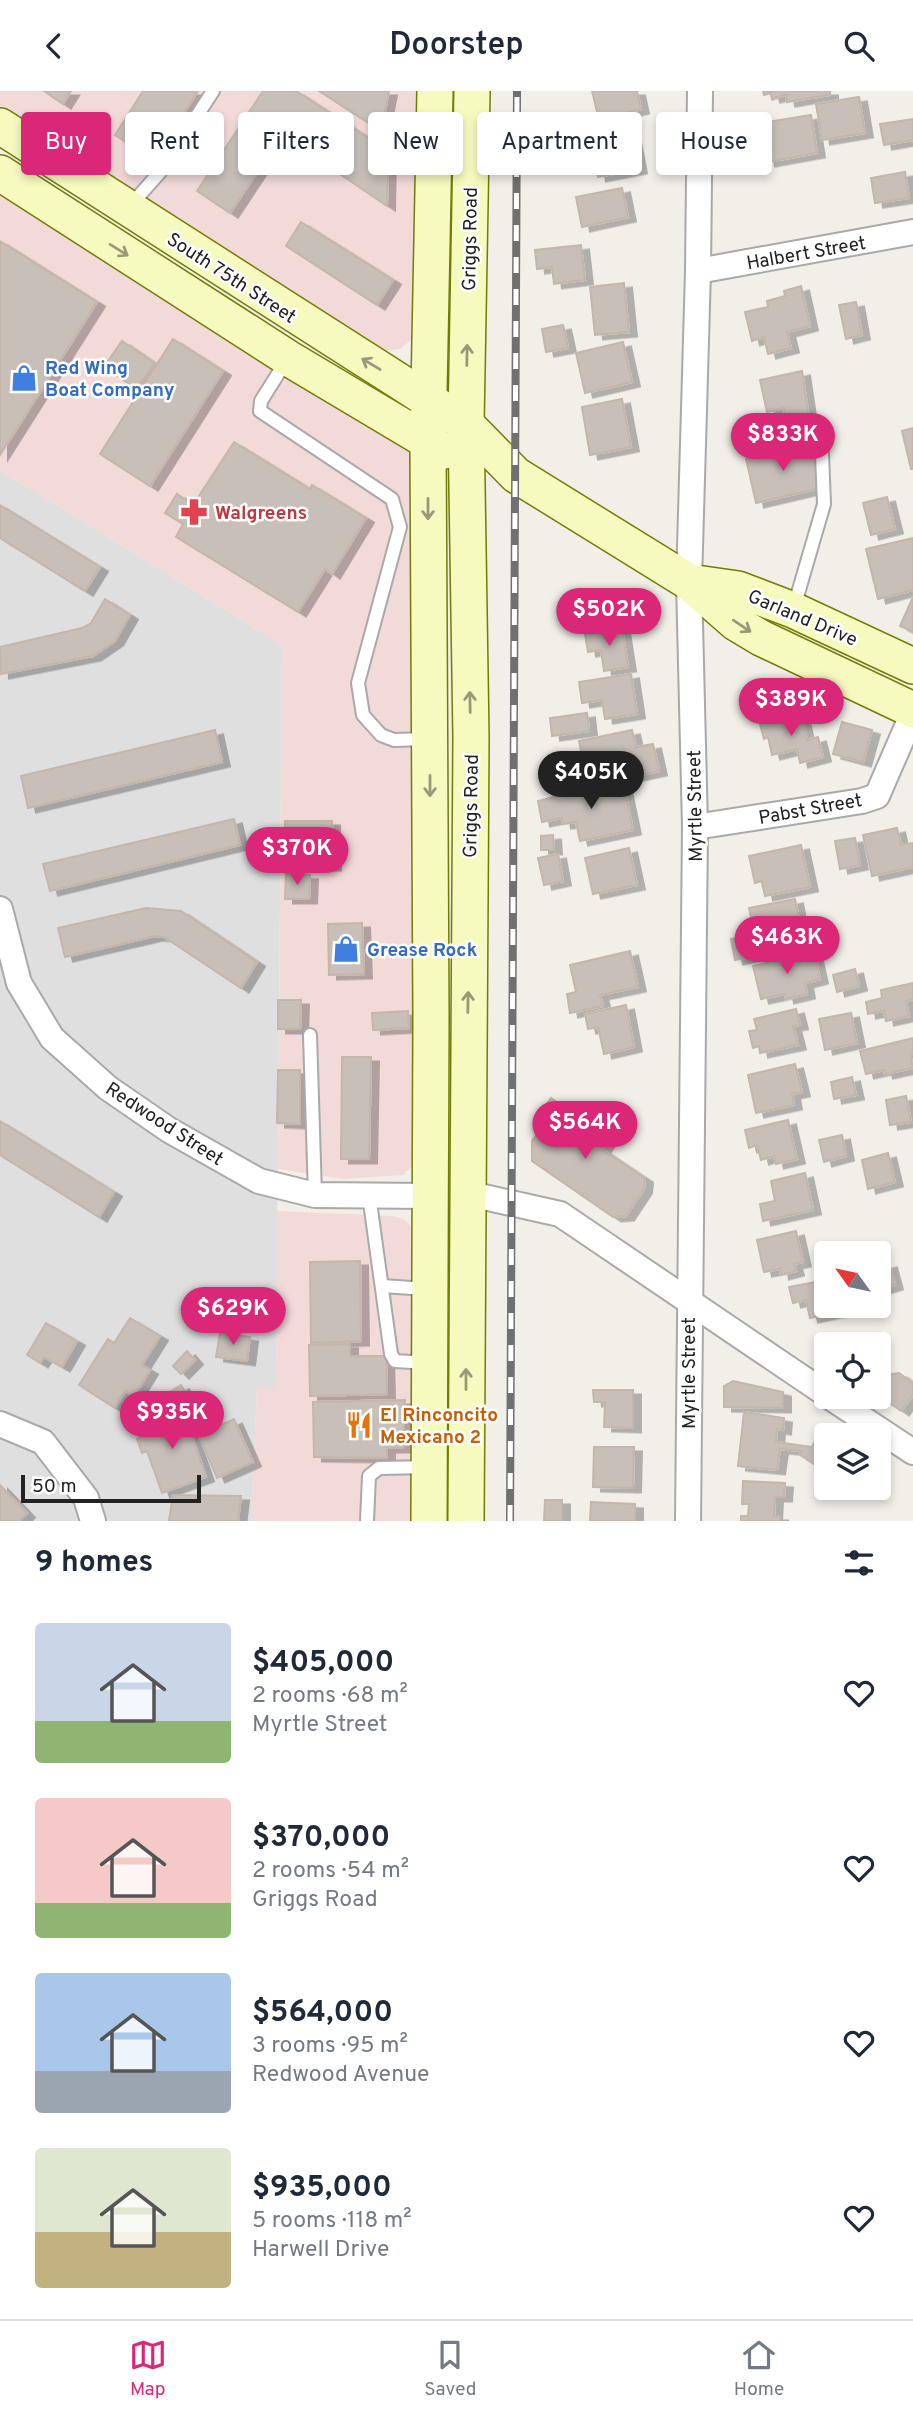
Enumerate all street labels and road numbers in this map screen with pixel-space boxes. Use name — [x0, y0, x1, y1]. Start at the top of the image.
street label: Griggs Road — [458, 187, 484, 291]
street label: South 75th Street — [162, 228, 300, 329]
street label: Halbert Street — [745, 232, 868, 276]
street label: Garland Drive — [744, 585, 861, 653]
street label: Myrtle Street — [683, 750, 709, 862]
street label: Griggs Road — [459, 754, 485, 858]
street label: Pabst Street — [757, 789, 864, 831]
street label: Redwood Street — [100, 1078, 228, 1172]
street label: Myrtle Street — [678, 1317, 702, 1429]

